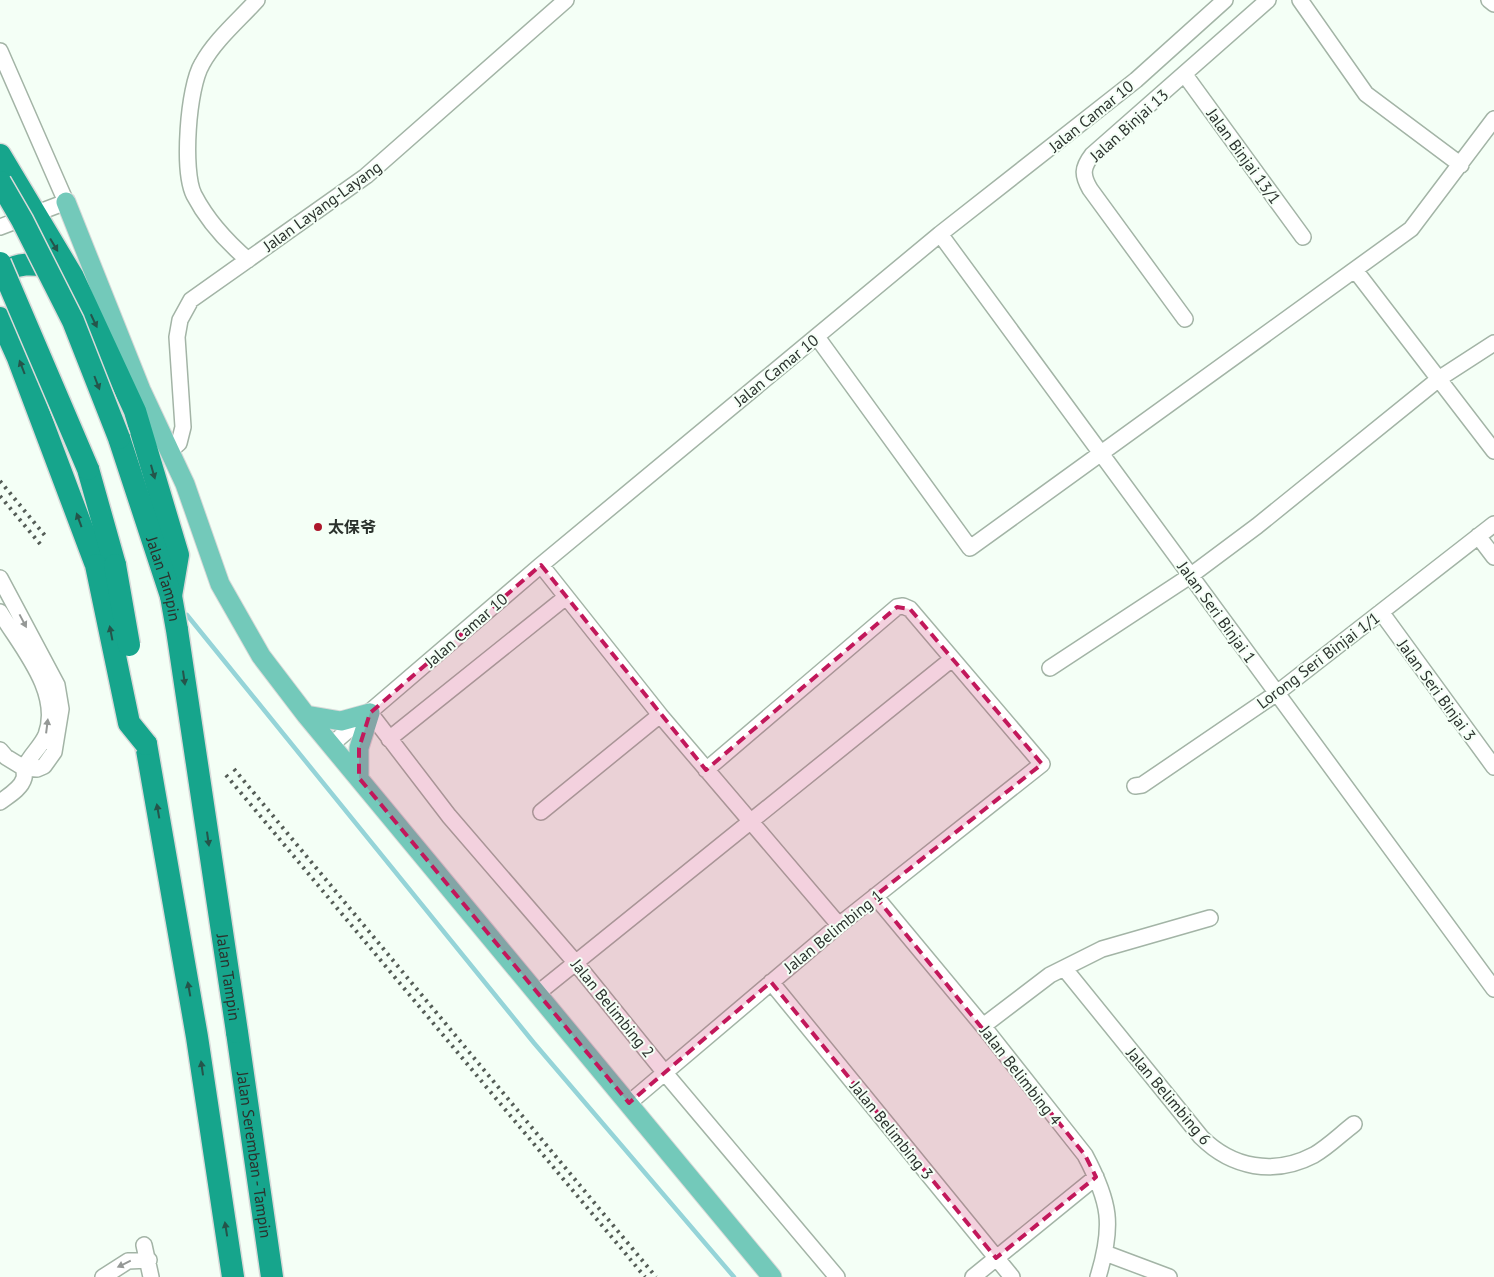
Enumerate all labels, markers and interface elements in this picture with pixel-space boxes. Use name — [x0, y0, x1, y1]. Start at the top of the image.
street label: Jalan Camar 10 — [1044, 76, 1138, 157]
street label: Jalan Binjai 13 — [1085, 85, 1172, 166]
street label: Jalan Binjai 13/1 — [1202, 104, 1285, 208]
street label: Jalan Layang-Layang — [258, 156, 385, 256]
one-way arrow — [49, 239, 58, 252]
one-way arrow — [90, 314, 98, 328]
street label: Jalan Camar 10 — [729, 330, 823, 411]
one-way arrow — [18, 360, 25, 375]
one-way arrow — [94, 376, 102, 390]
one-way arrow — [150, 464, 158, 479]
one-way arrow — [75, 512, 82, 527]
place label: 太保爷 — [328, 517, 376, 537]
marker: 太保爷 — [312, 521, 324, 533]
street label: Jalan Tampin — [142, 533, 185, 623]
street label: Jalan Seri Binjai 1 — [1173, 556, 1261, 667]
street label: Jalan Camar 10 — [420, 588, 512, 672]
street label: Lorong Seri Binjai 1/1 — [1253, 607, 1383, 713]
one-way arrow — [19, 613, 27, 628]
one-way arrow — [107, 626, 115, 641]
street label: Jalan Seri Binjai 3 — [1393, 634, 1481, 745]
one-way arrow — [181, 670, 189, 686]
one-way arrow — [43, 718, 51, 734]
one-way arrow — [153, 803, 161, 819]
one-way arrow — [204, 831, 212, 847]
street label: Jalan Belimbing 1 — [779, 885, 886, 977]
street label: Jalan Tampin — [212, 931, 245, 1022]
street label: Jalan Belimbing 2 — [567, 954, 659, 1061]
one-way arrow — [184, 980, 192, 996]
street label: Jalan Belimbing 4 — [975, 1020, 1066, 1129]
street label: Jalan Belimbing 6 — [1122, 1042, 1216, 1149]
one-way arrow — [198, 1060, 206, 1076]
street label: Jalan Seremban - Tampin — [233, 1069, 276, 1239]
street label: Jalan Belimbing 3 — [846, 1076, 938, 1183]
one-way arrow — [221, 1221, 229, 1237]
one-way arrow — [117, 1260, 132, 1269]

